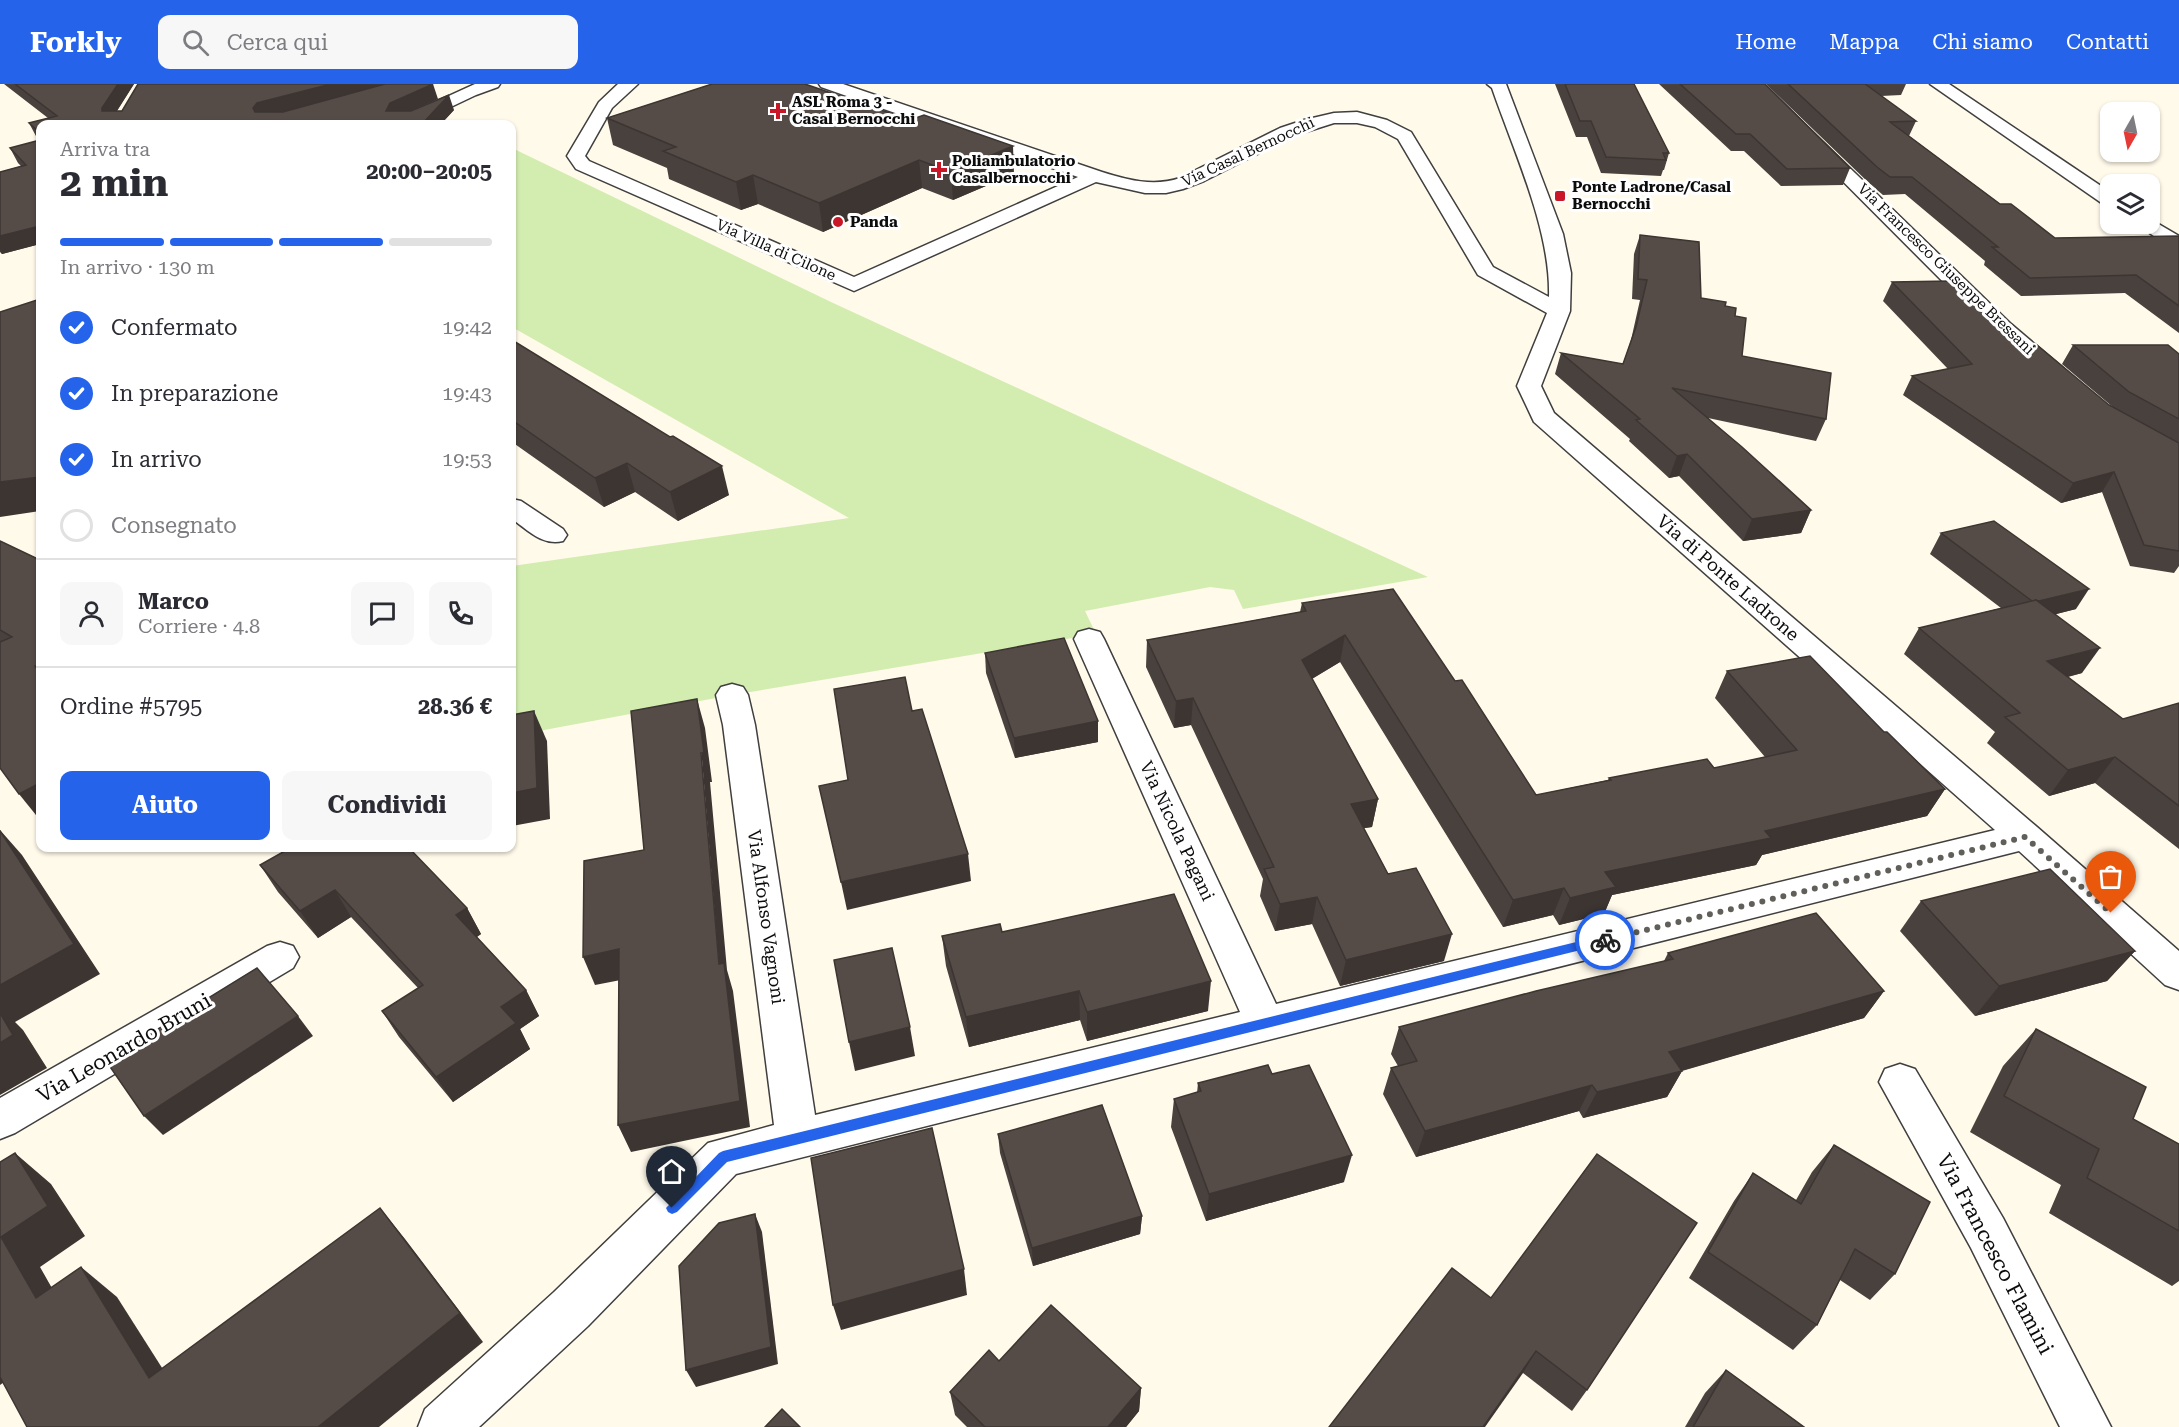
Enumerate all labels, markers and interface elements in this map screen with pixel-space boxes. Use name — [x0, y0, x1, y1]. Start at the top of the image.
search box — [158, 15, 578, 69]
text: Forkly — [30, 26, 122, 59]
icon: search — [179, 26, 212, 59]
text: Cerca qui — [227, 30, 328, 55]
text: Home — [1735, 30, 1796, 54]
text: Mappa — [1829, 30, 1899, 54]
text: Chi siamo — [1932, 30, 2033, 54]
text: Contatti — [2066, 30, 2149, 54]
place label: ASL Roma 3 - Casal Bernocchi — [792, 93, 915, 128]
marker: ASL Roma 3 - Casal Bernocchi — [769, 102, 787, 120]
north arrow — [2100, 102, 2160, 162]
map controls — [2100, 102, 2160, 234]
street label: Via Casal Bernocchi — [1179, 113, 1317, 191]
text: Arriva tra — [60, 137, 150, 161]
place label: Poliambulatorio Casalbernocchi — [952, 152, 1076, 187]
text: 20:00–20:05 — [366, 159, 492, 184]
text: 2 min — [60, 160, 168, 206]
marker: Poliambulatorio Casalbernocchi — [930, 161, 948, 179]
button: layers — [2100, 174, 2160, 234]
place label: Ponte Ladrone/Casal Bernocchi — [1572, 178, 1731, 213]
street label: Via Francesco Giuseppe Bressani — [1854, 180, 2038, 358]
marker: Ponte Ladrone/Casal Bernocchi — [1553, 189, 1567, 203]
place label: Panda — [850, 213, 898, 231]
street label: Via Villa di Cilone — [713, 215, 839, 285]
marker: Panda — [831, 215, 845, 229]
text: In arrivo · 130 m — [60, 255, 215, 279]
icon: check — [60, 311, 93, 344]
text: Confermato — [111, 315, 237, 340]
text: 19:42 — [442, 315, 492, 339]
icon: check — [60, 377, 93, 410]
text: In preparazione — [111, 381, 278, 406]
text: 19:43 — [442, 381, 492, 405]
icon: check — [60, 443, 93, 476]
text: In arrivo — [111, 447, 202, 472]
text: 19:53 — [442, 447, 492, 471]
street label: Via di Ponte Ladrone — [1653, 510, 1804, 645]
text: Consegnato — [111, 513, 237, 538]
button: person — [60, 582, 123, 645]
button: chat — [351, 582, 414, 645]
button: phone — [429, 582, 492, 645]
text: Marco — [138, 589, 209, 614]
text: Corriere · 4.8 — [138, 614, 260, 638]
text: Ordine #5795 — [60, 694, 202, 719]
text: 28.36 € — [418, 694, 492, 719]
street label: Via Nicola Pagani — [1136, 758, 1219, 904]
button: Aiuto — [60, 771, 270, 840]
button: Condividi — [282, 771, 492, 840]
street label: Via Alfonso Vagnoni — [744, 828, 789, 1006]
pin — [2085, 851, 2136, 913]
icon: bag — [2094, 860, 2127, 893]
courier — [1575, 910, 1635, 970]
icon: bike — [1589, 924, 1622, 957]
street label: Via Leonardo Bruni — [33, 988, 215, 1108]
pin — [646, 1146, 697, 1208]
street label: Via Francesco Flamini — [1932, 1150, 2058, 1359]
icon: home — [655, 1155, 688, 1188]

